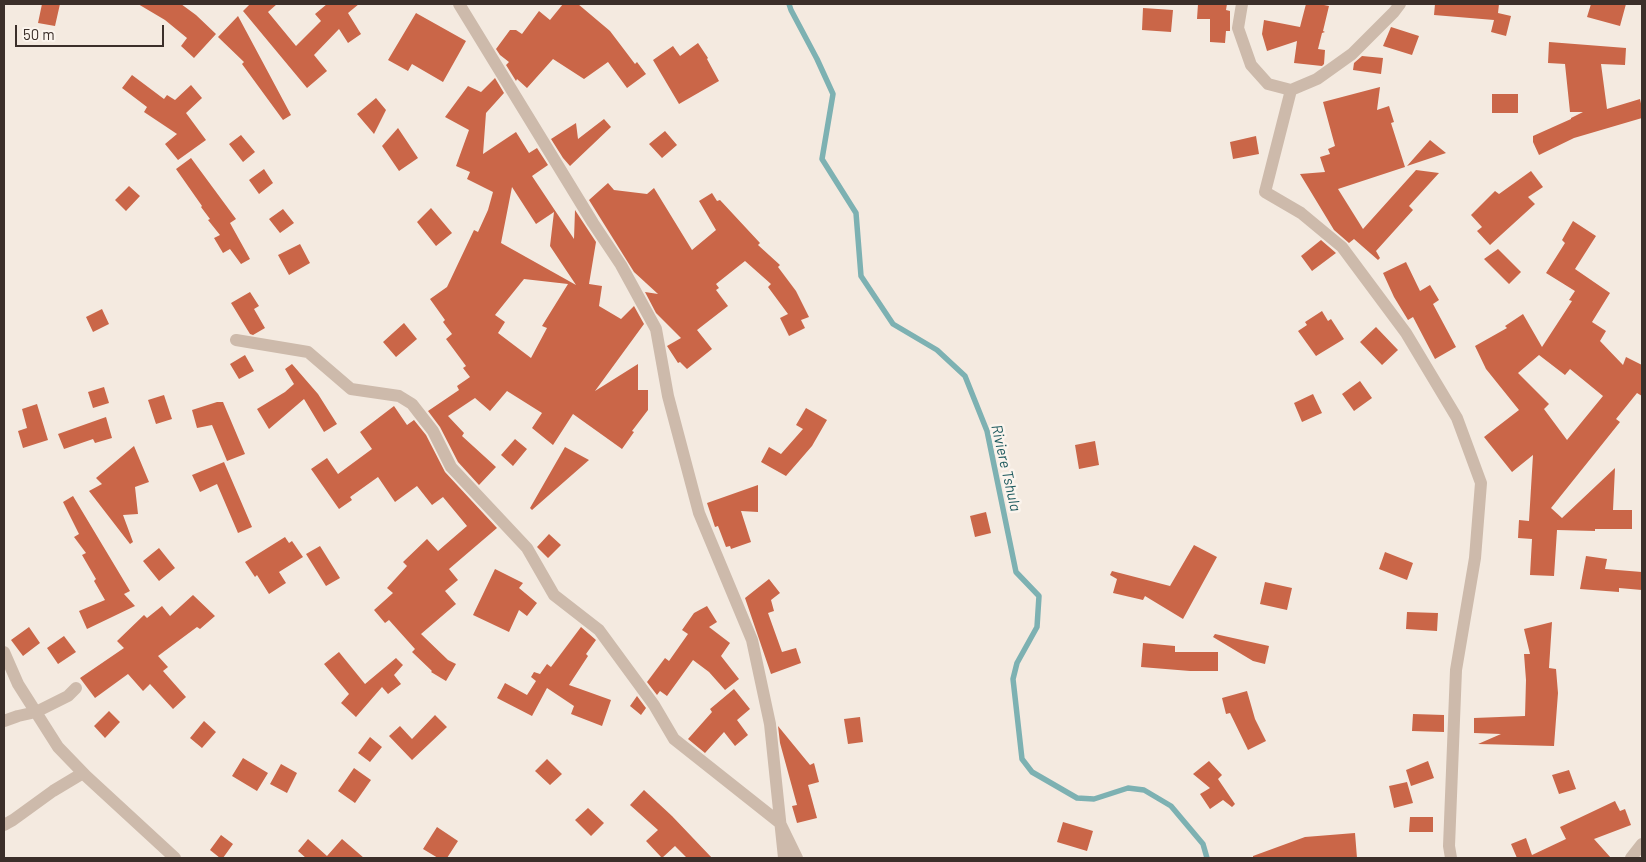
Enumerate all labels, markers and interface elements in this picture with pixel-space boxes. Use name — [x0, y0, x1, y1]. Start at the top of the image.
scale bar — [18, 15, 166, 47]
text: 50 m — [23, 25, 55, 43]
water label: Riviere Tshula — [987, 423, 1025, 513]

